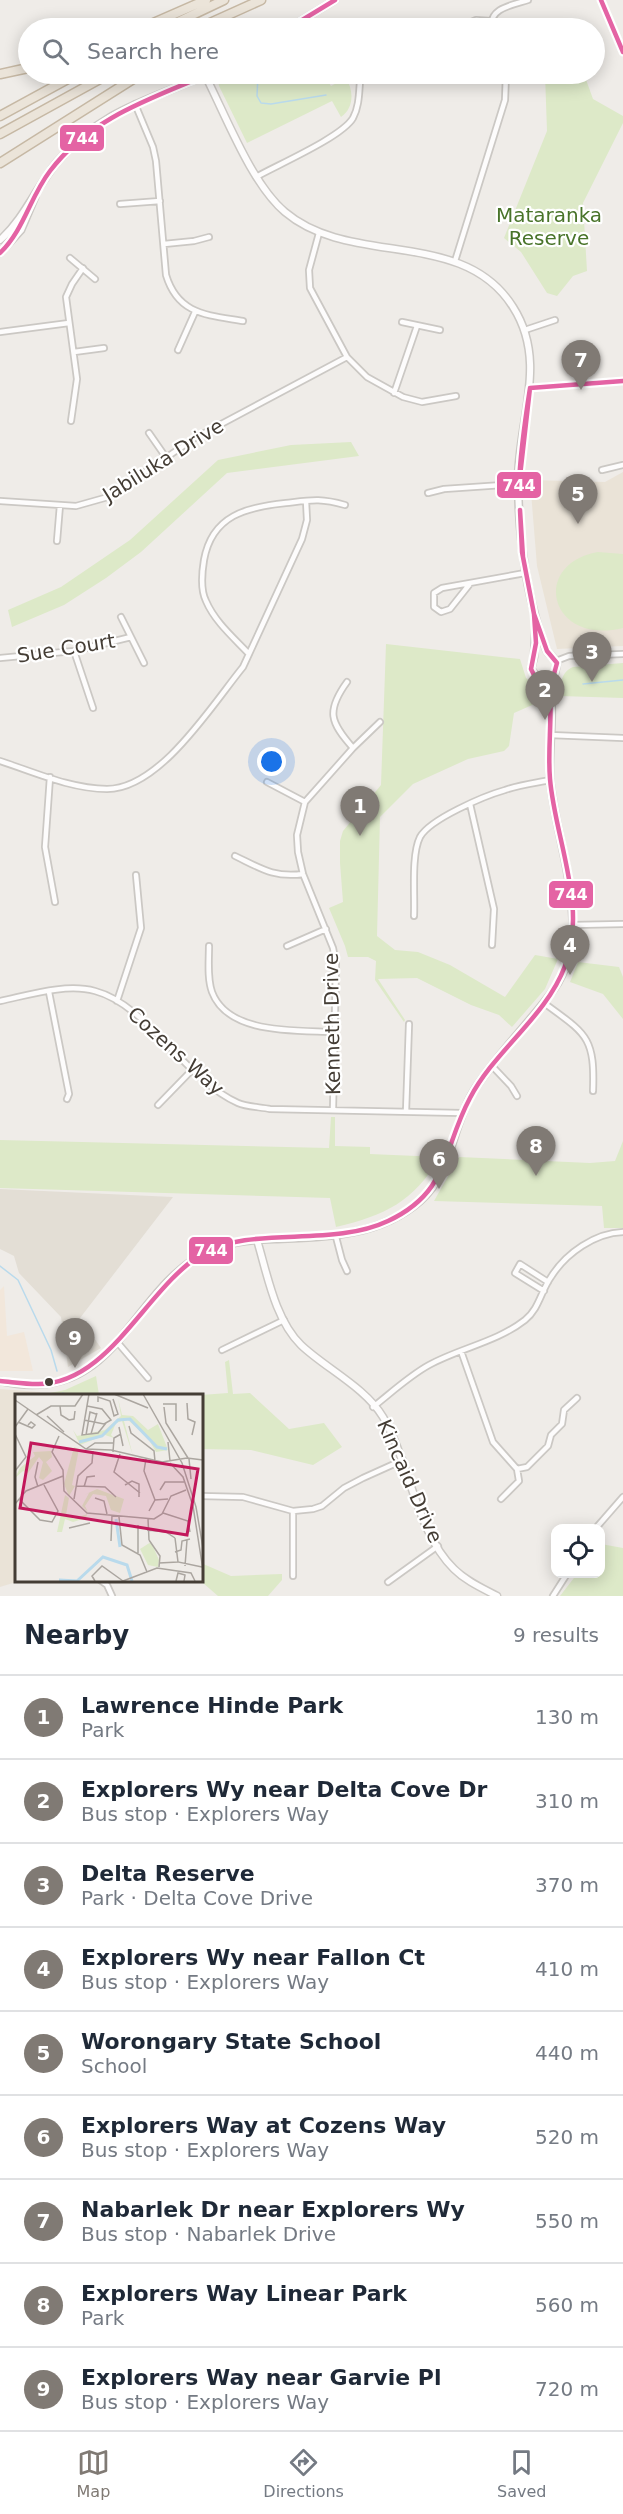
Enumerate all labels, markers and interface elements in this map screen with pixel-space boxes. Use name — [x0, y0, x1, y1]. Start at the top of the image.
search box — [18, 18, 605, 84]
icon: search — [39, 35, 72, 68]
text: Search here — [87, 39, 219, 64]
line badge: 744 — [59, 124, 105, 152]
text: 744 — [65, 129, 99, 148]
park label: Mataranka Reserve — [496, 203, 602, 250]
pin: 7 — [562, 340, 600, 390]
street label: Jabiluka Drive — [97, 413, 228, 508]
line badge: 744 — [496, 471, 542, 499]
pin: 5 — [558, 474, 598, 524]
text: 744 — [502, 476, 536, 495]
street label: Sue Court — [15, 628, 117, 668]
pin: 3 — [572, 632, 612, 682]
pin: 2 — [526, 670, 564, 720]
your location — [257, 747, 286, 776]
pin: 1 — [340, 786, 380, 836]
line badge: 744 — [548, 880, 594, 909]
text: 744 — [554, 885, 588, 904]
pin: 4 — [550, 926, 590, 975]
street label: Kenneth Drive — [319, 953, 345, 1095]
street label: Cozens Way — [123, 1002, 229, 1101]
pin: 8 — [516, 1126, 556, 1176]
pin: 6 — [420, 1140, 458, 1189]
line badge: 744 — [188, 1236, 234, 1265]
text: 744 — [194, 1241, 228, 1260]
pin: 9 — [56, 1318, 94, 1368]
unlabelled marker — [43, 1376, 55, 1388]
inset map — [15, 1394, 202, 1581]
street label: Kincaid Drive — [372, 1416, 448, 1546]
map controls — [551, 1524, 605, 1578]
button: locate — [551, 1524, 605, 1578]
text: Nearby — [24, 1620, 129, 1650]
text: 9 results — [513, 1623, 599, 1647]
text: Lawrence Hinde Park — [81, 1693, 343, 1718]
text: 1 — [37, 1705, 50, 1729]
text: 130 m — [535, 1705, 599, 1729]
text: Park — [81, 1718, 124, 1742]
text: Explorers Wy near Delta Cove Dr — [81, 1777, 487, 1802]
text: 2 — [37, 1789, 50, 1813]
text: 310 m — [535, 1789, 599, 1813]
text: Bus stop · Explorers Way — [81, 1802, 329, 1826]
text: Delta Reserve — [81, 1861, 255, 1886]
text: 3 — [37, 1873, 50, 1897]
text: 370 m — [535, 1873, 599, 1897]
text: Park · Delta Cove Drive — [81, 1886, 313, 1910]
text: Explorers Wy near Fallon Ct — [81, 1945, 425, 1970]
text: 4 — [37, 1957, 50, 1981]
text: 410 m — [535, 1957, 599, 1981]
text: Bus stop · Explorers Way — [81, 1970, 329, 1994]
text: Worongary State School — [81, 2029, 381, 2054]
text: 5 — [37, 2041, 50, 2065]
text: 440 m — [535, 2041, 599, 2065]
text: School — [81, 2054, 147, 2078]
text: Explorers Way at Cozens Way — [81, 2113, 446, 2138]
text: 6 — [37, 2125, 50, 2149]
text: 520 m — [535, 2125, 599, 2149]
text: Bus stop · Explorers Way — [81, 2138, 329, 2162]
text: Nabarlek Dr near Explorers Wy — [81, 2197, 465, 2222]
text: 7 — [37, 2209, 50, 2233]
text: 550 m — [535, 2209, 599, 2233]
text: Bus stop · Nabarlek Drive — [81, 2222, 336, 2246]
text: Explorers Way Linear Park — [81, 2281, 407, 2306]
text: 8 — [37, 2293, 50, 2317]
text: 560 m — [535, 2293, 599, 2317]
text: Park — [81, 2306, 124, 2330]
text: Explorers Way near Garvie Pl — [81, 2365, 441, 2390]
text: 9 — [37, 2377, 50, 2401]
text: 720 m — [535, 2377, 599, 2401]
text: Bus stop · Explorers Way — [81, 2390, 329, 2414]
tab: Map — [77, 2446, 110, 2501]
tab: Directions — [263, 2446, 344, 2501]
tab: Saved — [497, 2446, 546, 2501]

